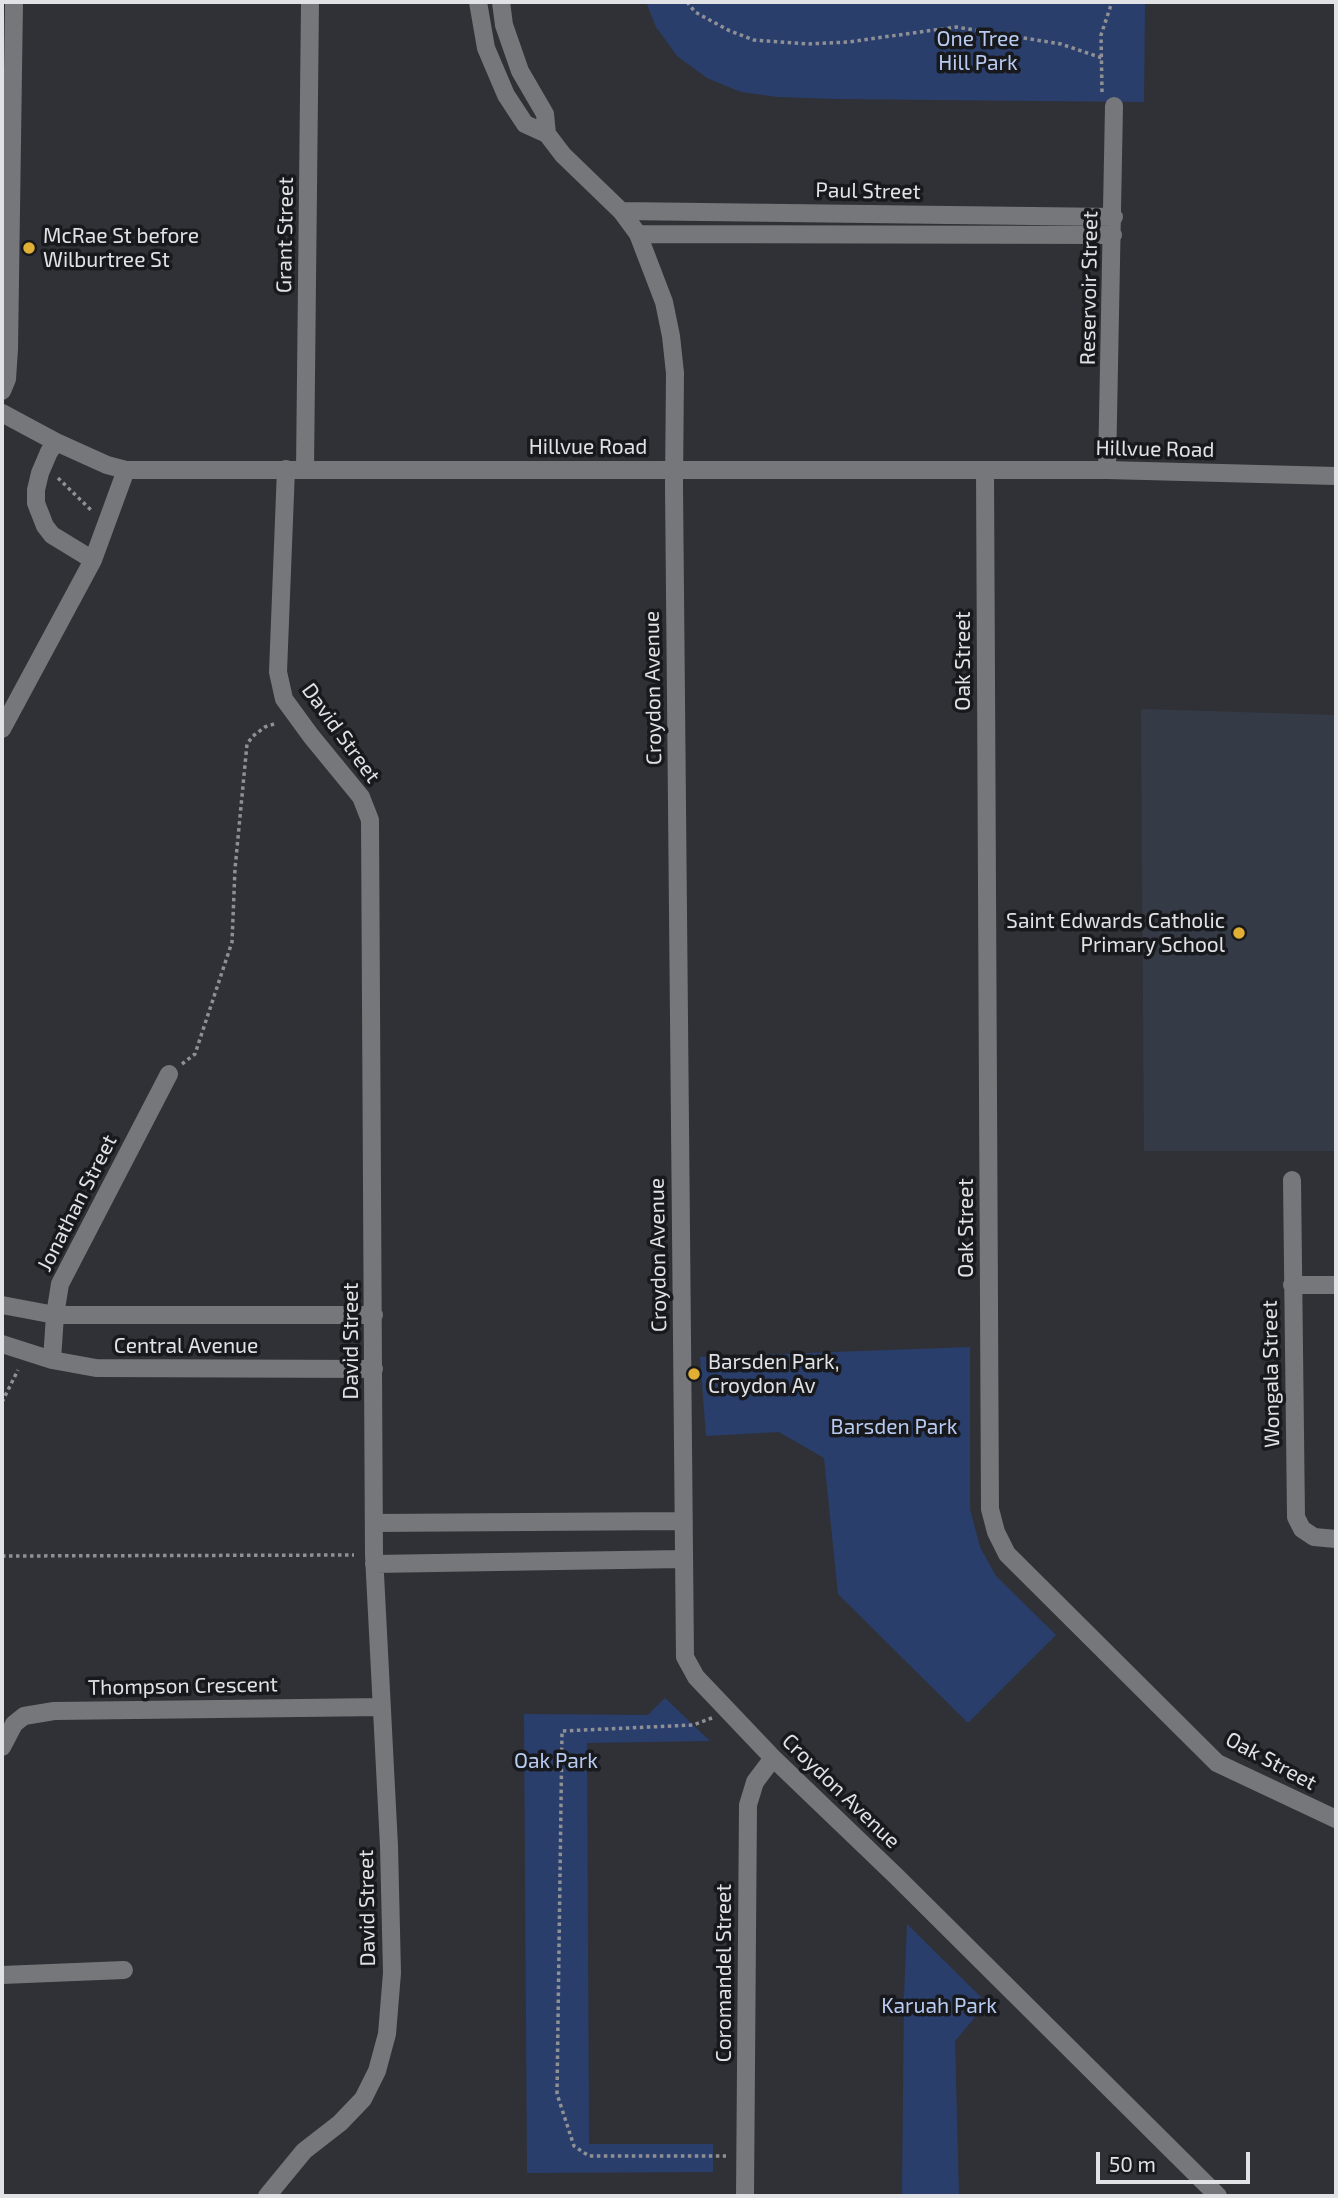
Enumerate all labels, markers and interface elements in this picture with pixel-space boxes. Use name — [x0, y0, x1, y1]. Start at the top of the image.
park label: One Tree Hill Park — [936, 26, 1020, 76]
street label: Grant Street — [271, 177, 299, 293]
street label: Paul Street — [815, 177, 921, 205]
street label: Reservoir Street — [1075, 211, 1103, 365]
place label: McRae St before Wilburtree St — [43, 223, 199, 273]
marker: McRae St before Wilburtree St — [21, 240, 37, 256]
street label: Hillvue Road — [529, 434, 647, 460]
street label: Hillvue Road — [1095, 435, 1215, 463]
street label: Croydon Avenue — [639, 611, 667, 765]
street label: Oak Street — [950, 611, 976, 711]
street label: David Street — [296, 678, 386, 788]
place label: Saint Edwards Catholic Primary School — [1006, 908, 1225, 958]
marker: Saint Edwards Catholic Primary School — [1231, 925, 1247, 941]
street label: Jonathan Street — [32, 1131, 122, 1275]
street label: Croydon Avenue — [644, 1178, 672, 1332]
street label: Oak Street — [953, 1178, 979, 1278]
street label: David Street — [338, 1283, 364, 1399]
street label: Wongala Street — [1257, 1300, 1285, 1448]
street label: Central Avenue — [114, 1333, 258, 1359]
place label: Barsden Park, Croydon Av — [708, 1349, 840, 1399]
marker: Barsden Park, Croydon Av — [686, 1366, 702, 1382]
park label: Barsden Park — [831, 1414, 957, 1440]
street label: Thompson Crescent — [88, 1672, 278, 1700]
street label: Oak Street — [1221, 1727, 1321, 1795]
street label: Croydon Avenue — [777, 1728, 905, 1854]
park label: Oak Park — [514, 1748, 598, 1774]
street label: David Street — [353, 1849, 381, 1967]
street label: Coromandel Street — [711, 1884, 737, 2062]
park label: Karuah Park — [881, 1993, 997, 2019]
scale bar — [1100, 2138, 1254, 2182]
text: 50 m — [1109, 2151, 1156, 2176]

